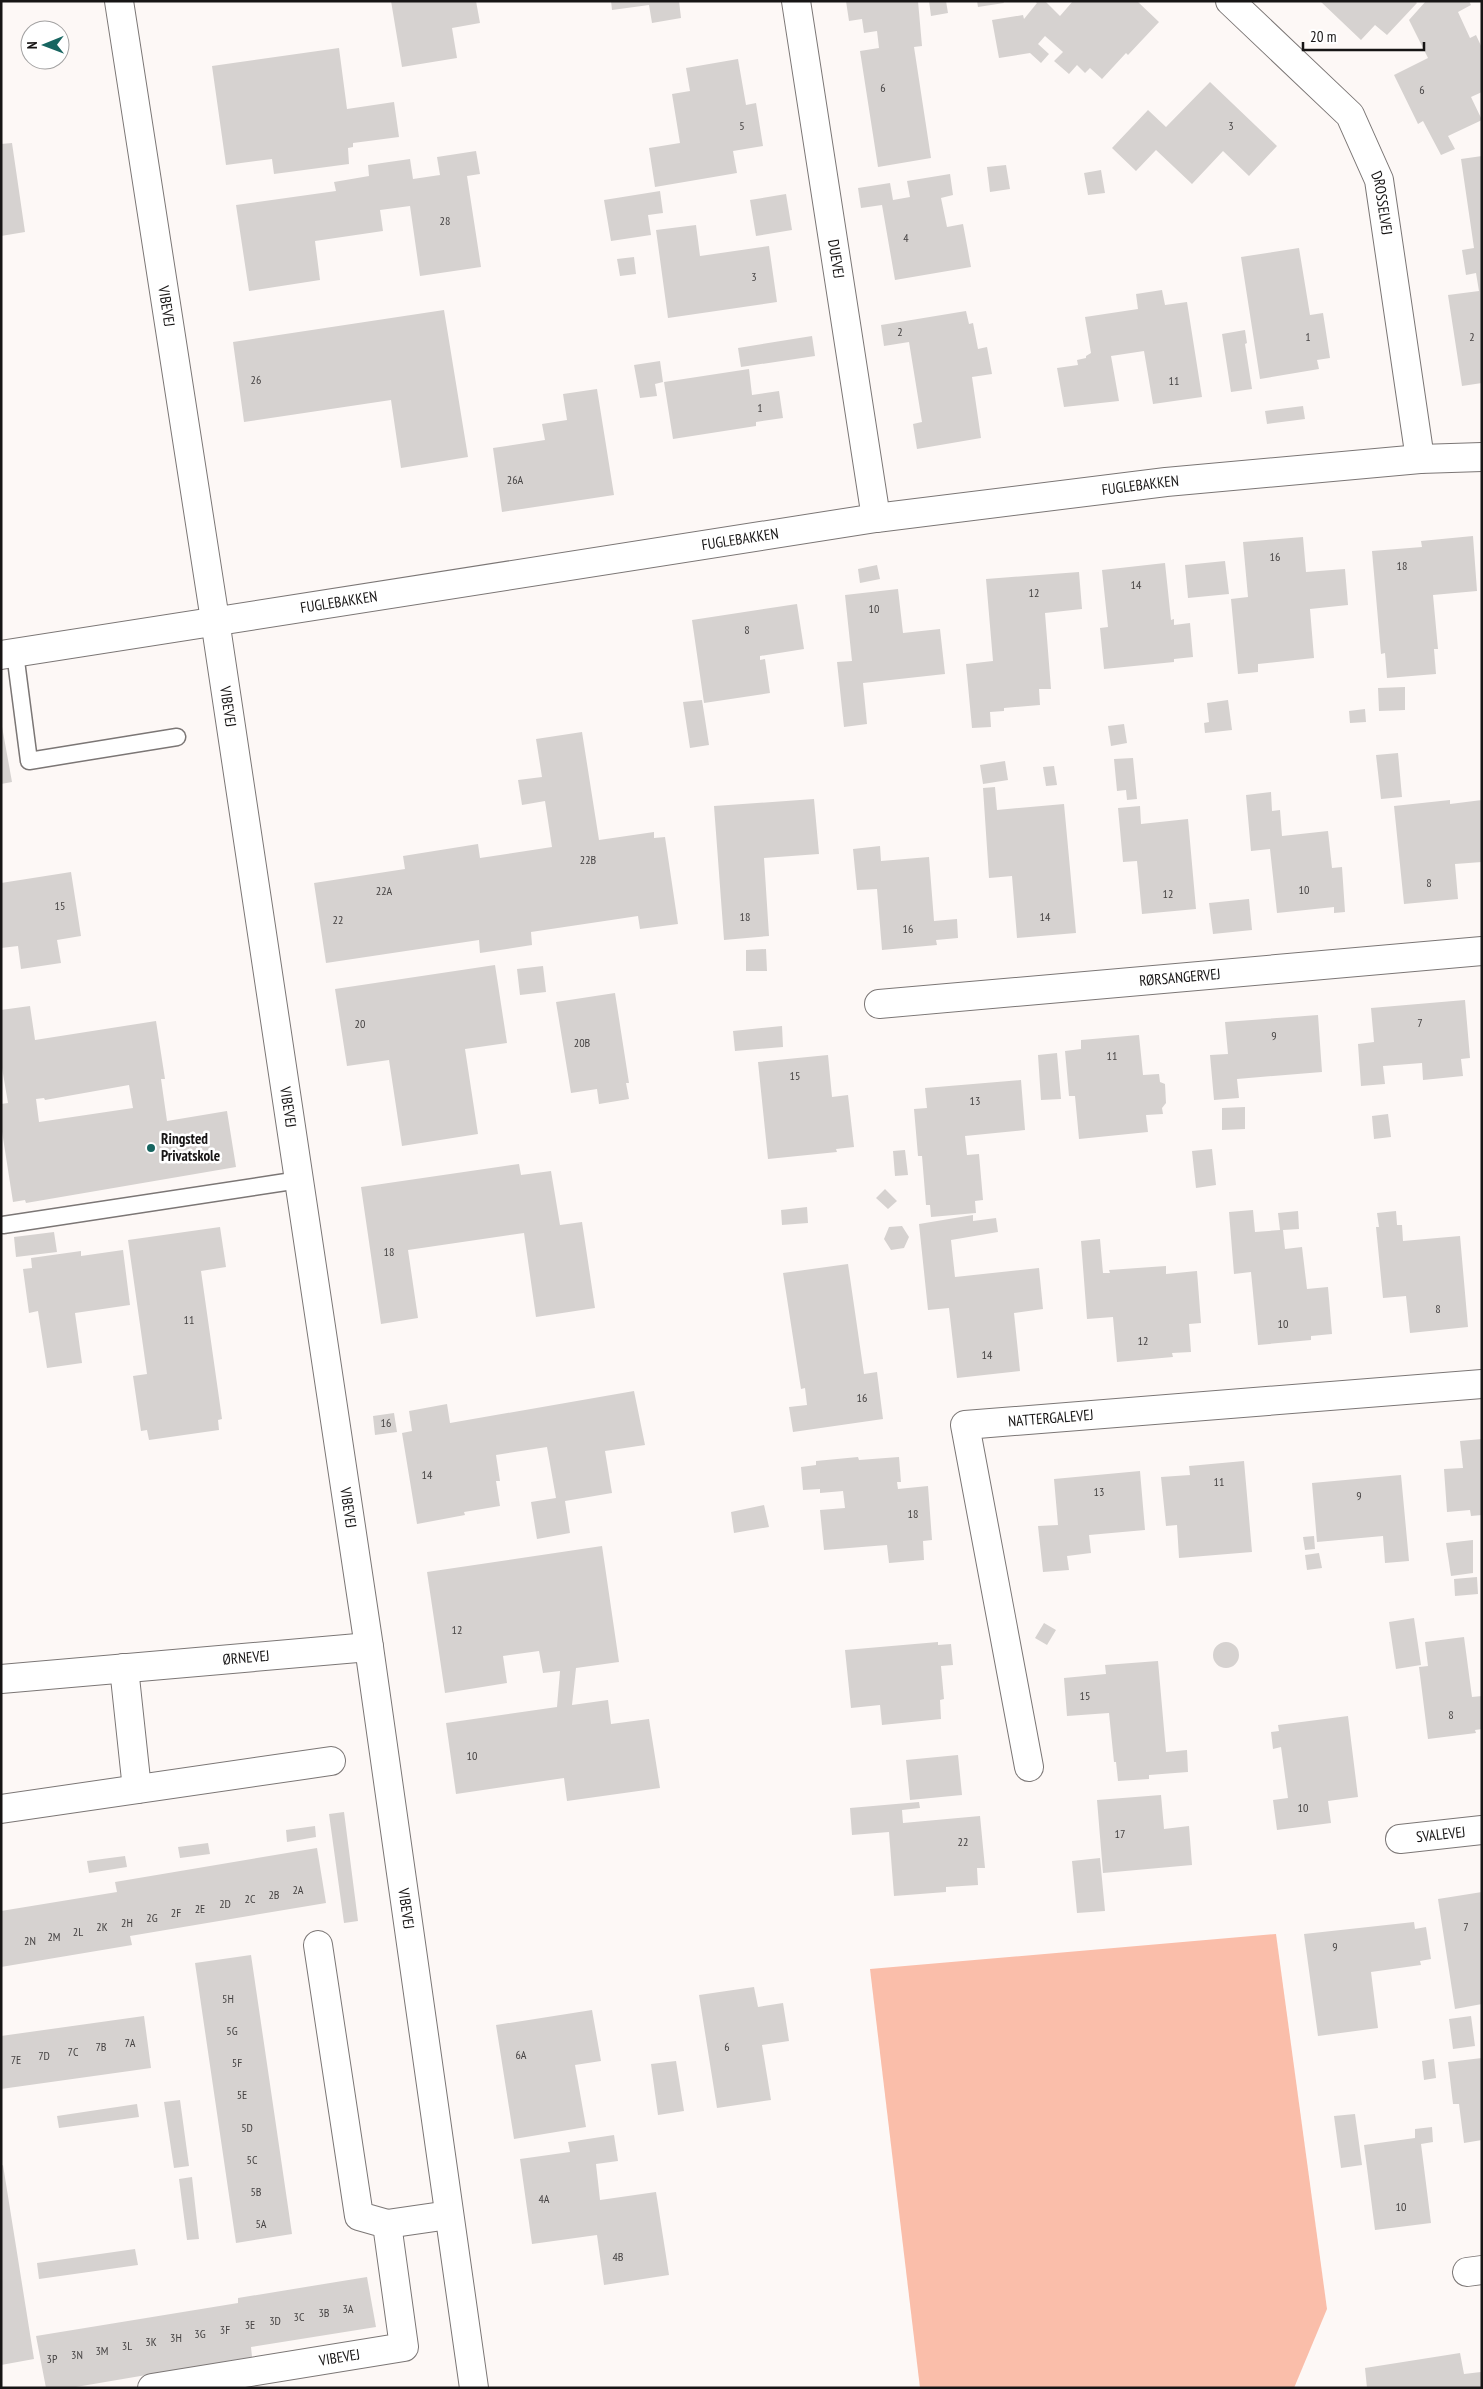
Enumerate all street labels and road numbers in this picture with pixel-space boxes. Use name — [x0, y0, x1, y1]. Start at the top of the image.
street label: DROSSELVEJ — [1367, 168, 1397, 236]
street label: DUEVEJ — [824, 238, 849, 280]
street label: VIBEVEJ — [154, 284, 179, 328]
street label: FUGLEBAKKEN — [1101, 471, 1180, 499]
street label: FUGLEBAKKEN — [700, 523, 780, 554]
street label: FUGLEBAKKEN — [299, 586, 379, 617]
street label: VIBEVEJ — [216, 684, 241, 728]
street label: RØRSANGERVEJ — [1138, 964, 1221, 990]
street label: VIBEVEJ — [276, 1084, 301, 1129]
street label: NATTERGALEVEJ — [1007, 1405, 1094, 1431]
street label: VIBEVEJ — [336, 1485, 361, 1529]
street label: ØRNEVEJ — [222, 1646, 270, 1669]
street label: SVALEVEJ — [1415, 1822, 1466, 1846]
street label: VIBEVEJ — [394, 1886, 419, 1930]
street label: VIBEVEJ — [317, 2344, 361, 2370]

